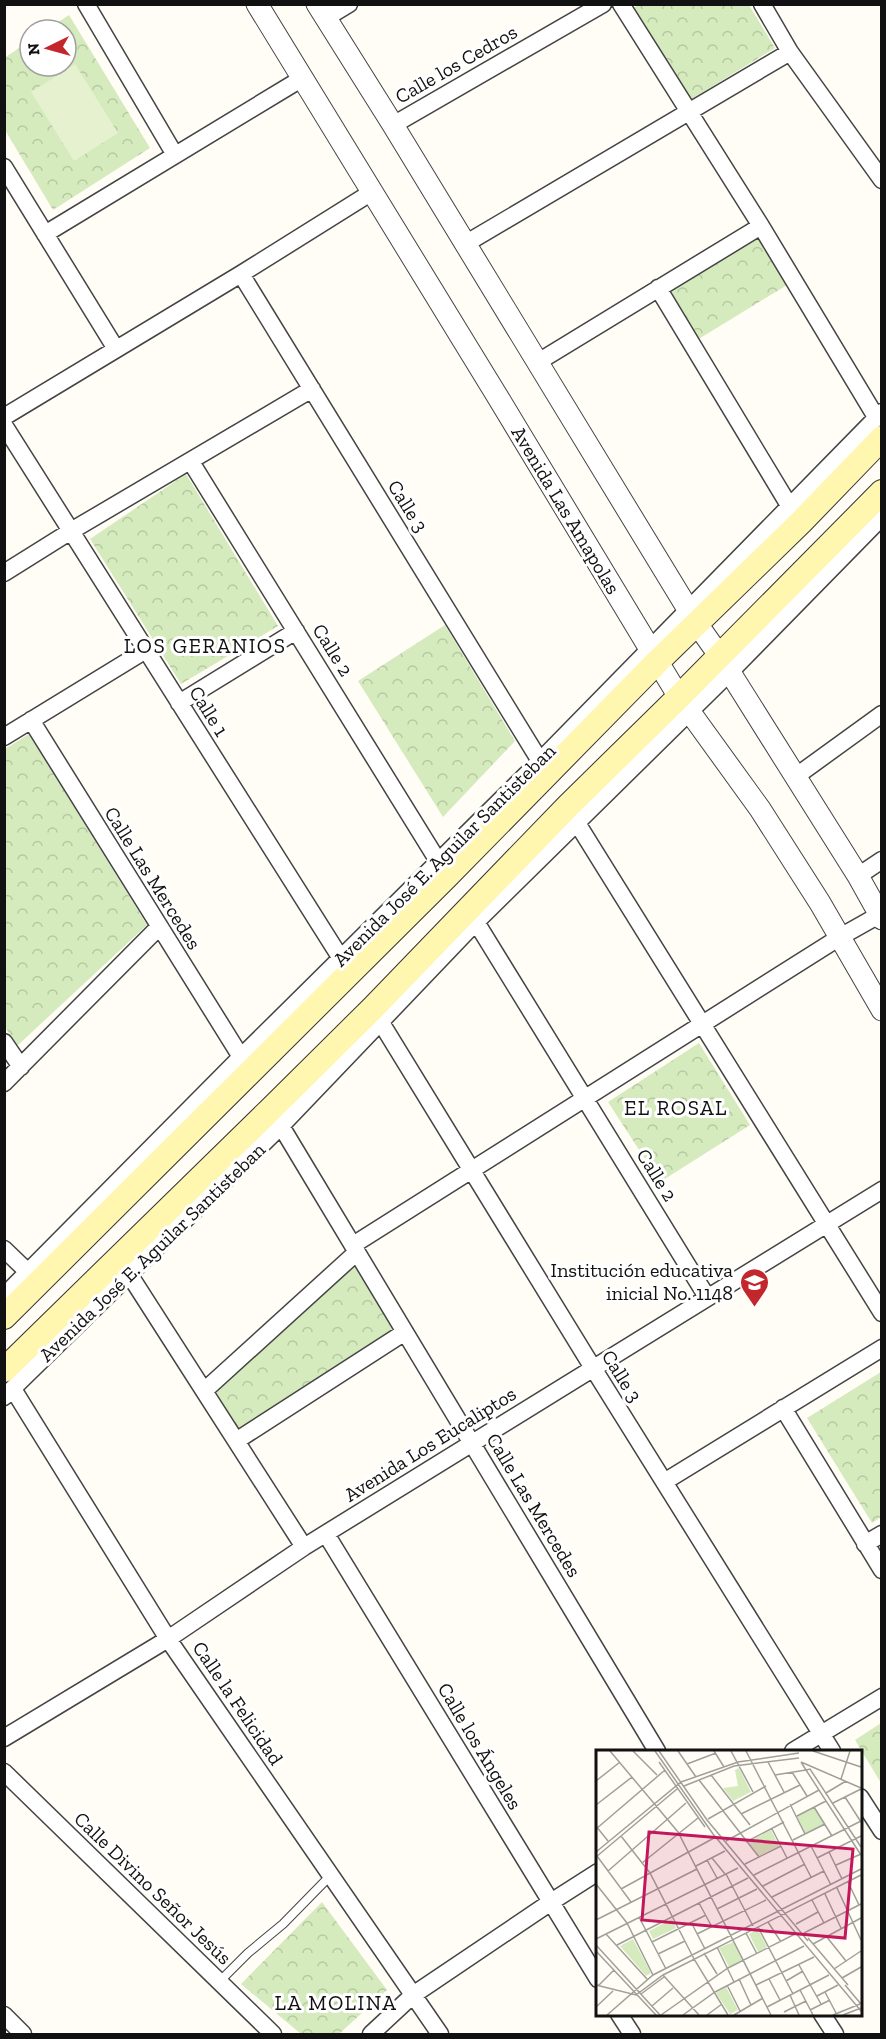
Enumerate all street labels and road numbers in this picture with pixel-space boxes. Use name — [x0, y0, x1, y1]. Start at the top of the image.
street label: Calle los Cedros — [391, 19, 521, 109]
street label: Avenida Las Amapolas — [506, 422, 626, 598]
street label: Calle 3 — [383, 475, 433, 537]
street label: Calle 2 — [308, 619, 358, 681]
street label: Calle 1 — [184, 681, 234, 741]
street label: Avenida José E. Aguilar Santisteban — [328, 738, 561, 971]
street label: Calle Las Mercedes — [99, 802, 207, 954]
street label: Avenida José E. Aguilar Santisteban — [34, 1137, 270, 1367]
street label: Calle 2 — [632, 1144, 682, 1206]
street label: Calle 3 — [597, 1345, 647, 1407]
street label: Avenida Los Eucaliptos — [340, 1381, 520, 1507]
street label: Calle Las Mercedes — [482, 1429, 586, 1581]
street label: Calle la Felicidad — [188, 1637, 288, 1770]
street label: Calle los Ángeles — [433, 1678, 527, 1814]
street label: Calle Divino Señor Jesús — [69, 1807, 237, 1969]

